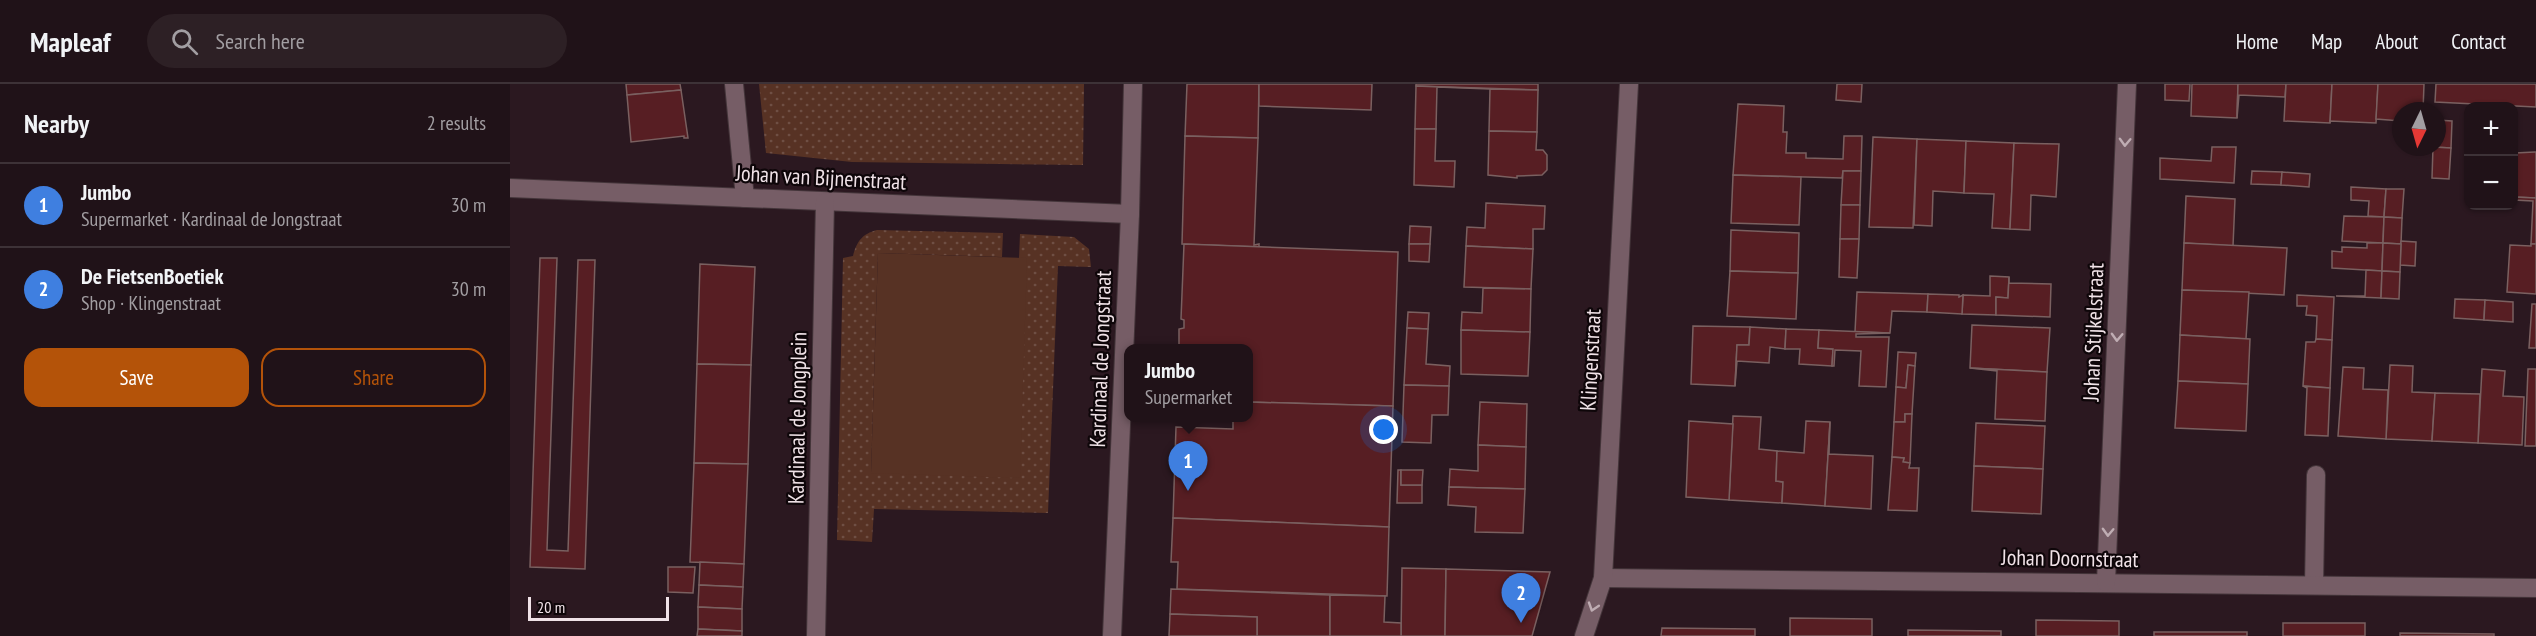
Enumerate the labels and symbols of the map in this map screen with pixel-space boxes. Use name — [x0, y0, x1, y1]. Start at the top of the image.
north arrow — [2392, 102, 2446, 156]
one-way arrow — [2118, 138, 2131, 147]
street label: Johan van Bijnenstraat — [734, 159, 907, 195]
street label: Johan Stijkelstraat — [2077, 262, 2109, 403]
street label: Kardinaal de Jongstraat — [1083, 270, 1117, 448]
street label: Klingenstraat — [1573, 308, 1607, 412]
street label: Kardinaal de Jongplein — [782, 332, 812, 504]
one-way arrow — [2110, 333, 2123, 342]
your location — [1369, 415, 1398, 444]
pin: 1 — [1168, 442, 1208, 491]
one-way arrow — [2102, 528, 2115, 537]
street label: Johan Doornstraat — [2000, 543, 2139, 573]
pin: 2 — [1502, 574, 1540, 623]
scale bar — [528, 594, 669, 622]
one-way arrow — [1588, 601, 1601, 612]

